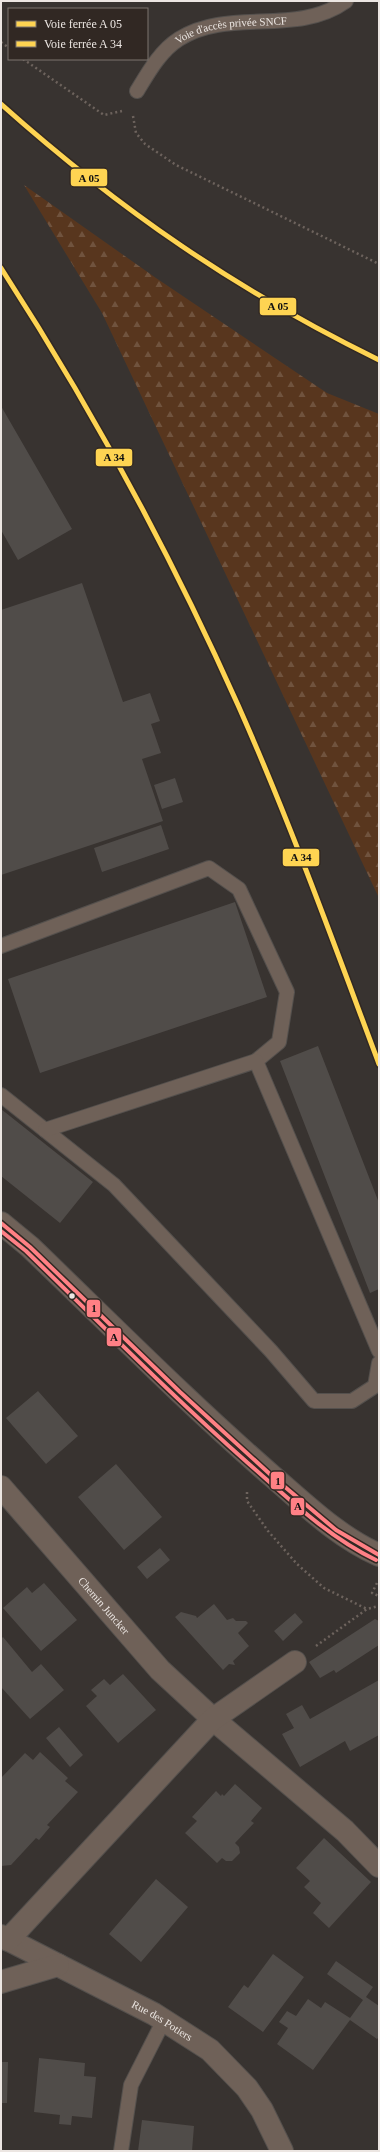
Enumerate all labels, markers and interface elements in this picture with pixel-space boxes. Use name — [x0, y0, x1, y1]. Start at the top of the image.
legend — [8, 8, 148, 60]
street label: Voie d'accès privée SNCF — [173, 14, 287, 46]
text: Voie ferrée A 05 — [44, 17, 122, 31]
text: Voie ferrée A 34 — [44, 37, 122, 51]
line badge: A 05 — [70, 168, 108, 187]
text: A 05 — [78, 172, 100, 184]
line badge: A 05 — [259, 297, 297, 316]
text: A 05 — [267, 300, 289, 312]
line badge: A 34 — [95, 448, 133, 467]
text: A 34 — [103, 451, 125, 463]
line badge: A 34 — [282, 848, 320, 867]
text: A 34 — [290, 851, 312, 863]
unlabelled marker — [67, 1291, 77, 1301]
line badge: 1 — [86, 1299, 101, 1318]
text: 1 — [91, 1302, 97, 1314]
line badge: A — [106, 1327, 122, 1347]
text: A — [110, 1331, 118, 1343]
line badge: 1 — [270, 1471, 285, 1490]
text: 1 — [275, 1475, 281, 1487]
line badge: A — [290, 1497, 305, 1516]
text: A — [294, 1500, 302, 1512]
street label: Chemin Juncker — [76, 1574, 132, 1637]
street label: Rue des Potiers — [130, 1998, 195, 2043]

